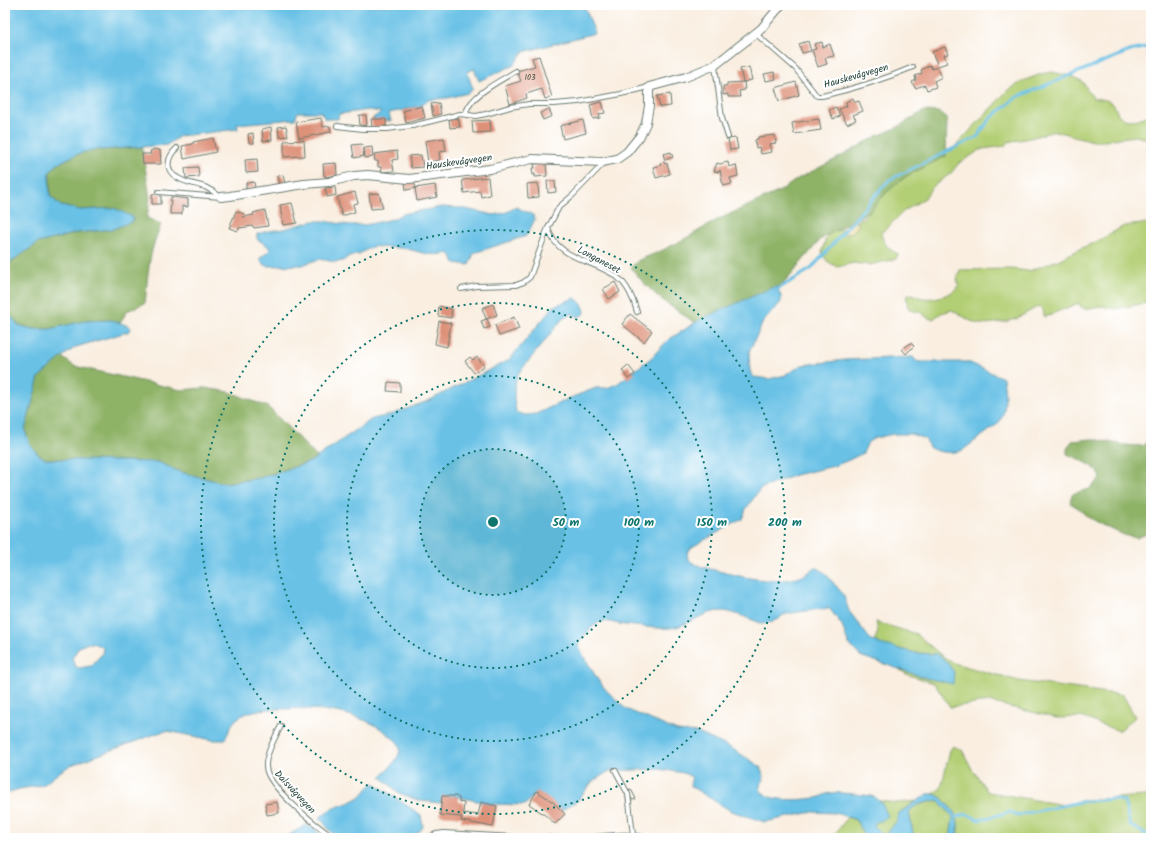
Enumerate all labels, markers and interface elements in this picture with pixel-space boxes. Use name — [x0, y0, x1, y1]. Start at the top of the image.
street label: Hauskevågvegen — [822, 59, 890, 93]
house number: 103 — [524, 71, 536, 84]
street label: Hauskevågvegen — [425, 149, 493, 175]
street label: Longaneset — [574, 242, 624, 278]
text: 50 m — [552, 513, 580, 532]
text: 100 m — [624, 513, 654, 532]
text: 150 m — [697, 513, 727, 532]
text: 200 m — [768, 513, 802, 532]
centre of rings — [486, 515, 500, 529]
street label: Dalsvågvegen — [270, 766, 320, 818]

